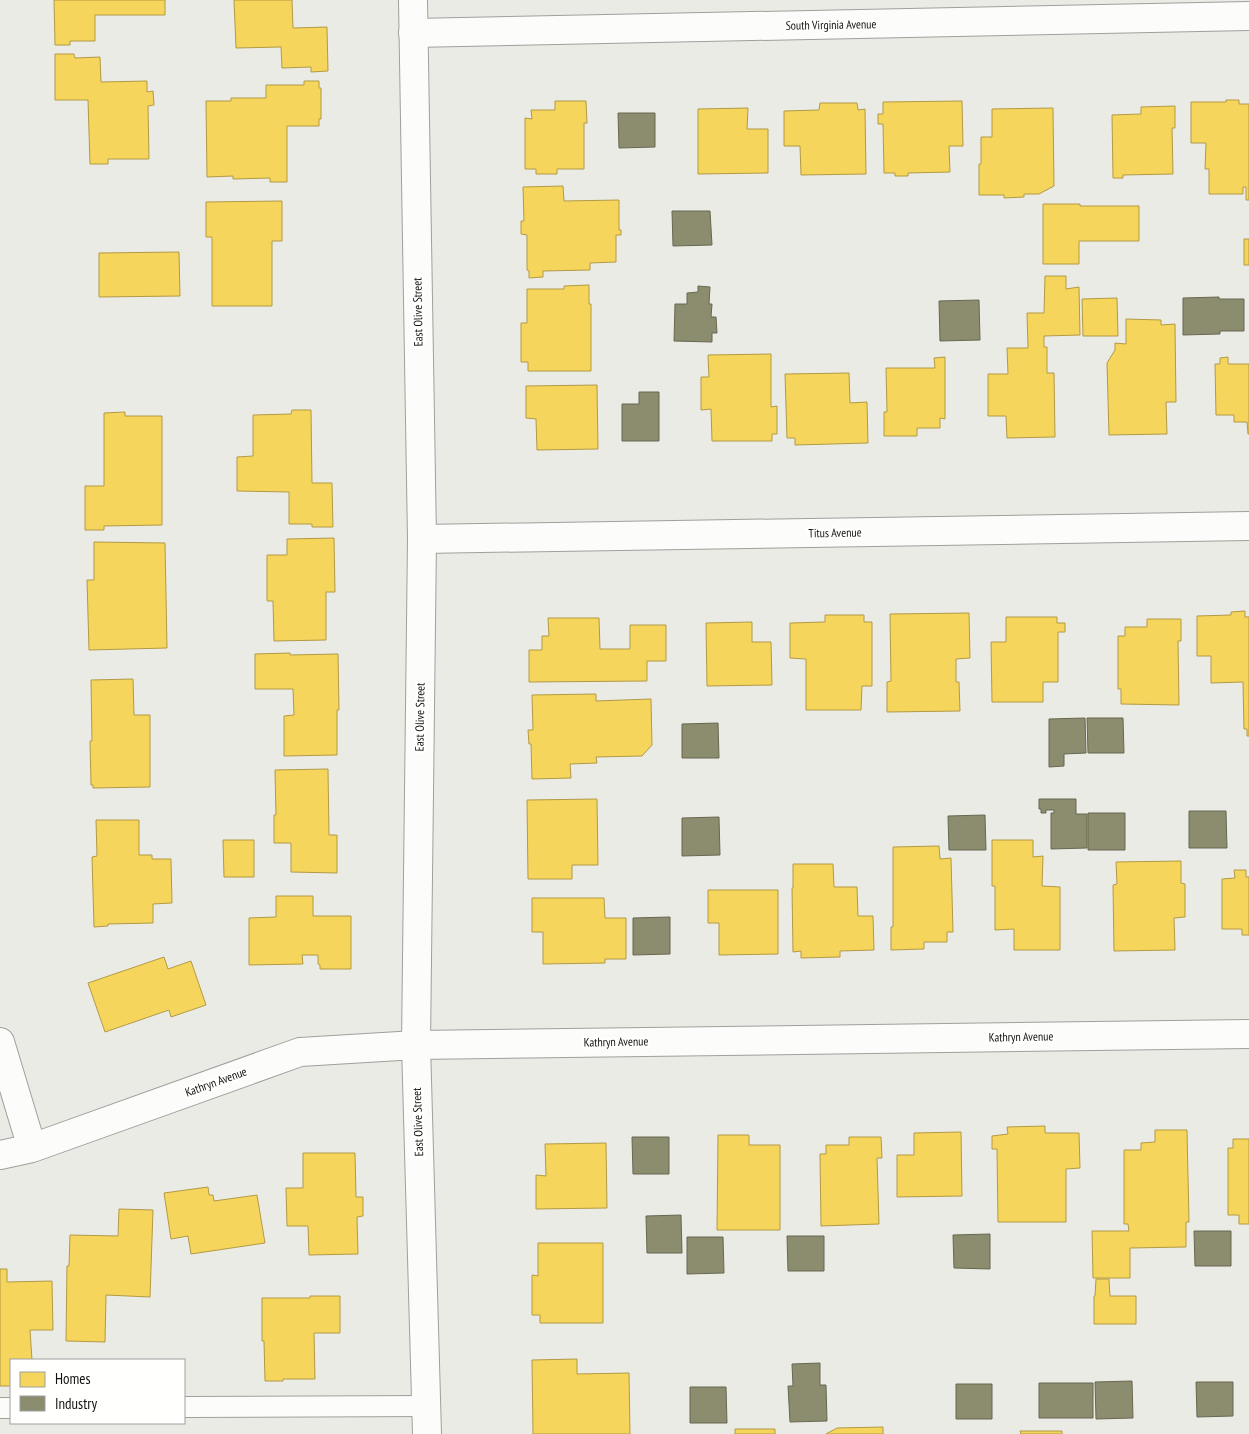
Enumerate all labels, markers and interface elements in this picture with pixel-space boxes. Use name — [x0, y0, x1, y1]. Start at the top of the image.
street label: South Virginia Avenue — [785, 16, 877, 33]
street label: East Olive Street — [409, 277, 426, 347]
street label: Titus Avenue — [808, 525, 862, 540]
street label: East Olive Street — [411, 682, 428, 752]
street label: Kathryn Avenue — [989, 1028, 1053, 1045]
street label: Kathryn Avenue — [584, 1033, 648, 1050]
street label: Kathryn Avenue — [183, 1063, 249, 1100]
street label: East Olive Street — [409, 1087, 426, 1157]
legend — [10, 1359, 185, 1424]
text: Homes — [55, 1369, 91, 1388]
text: Industry — [55, 1394, 97, 1413]

